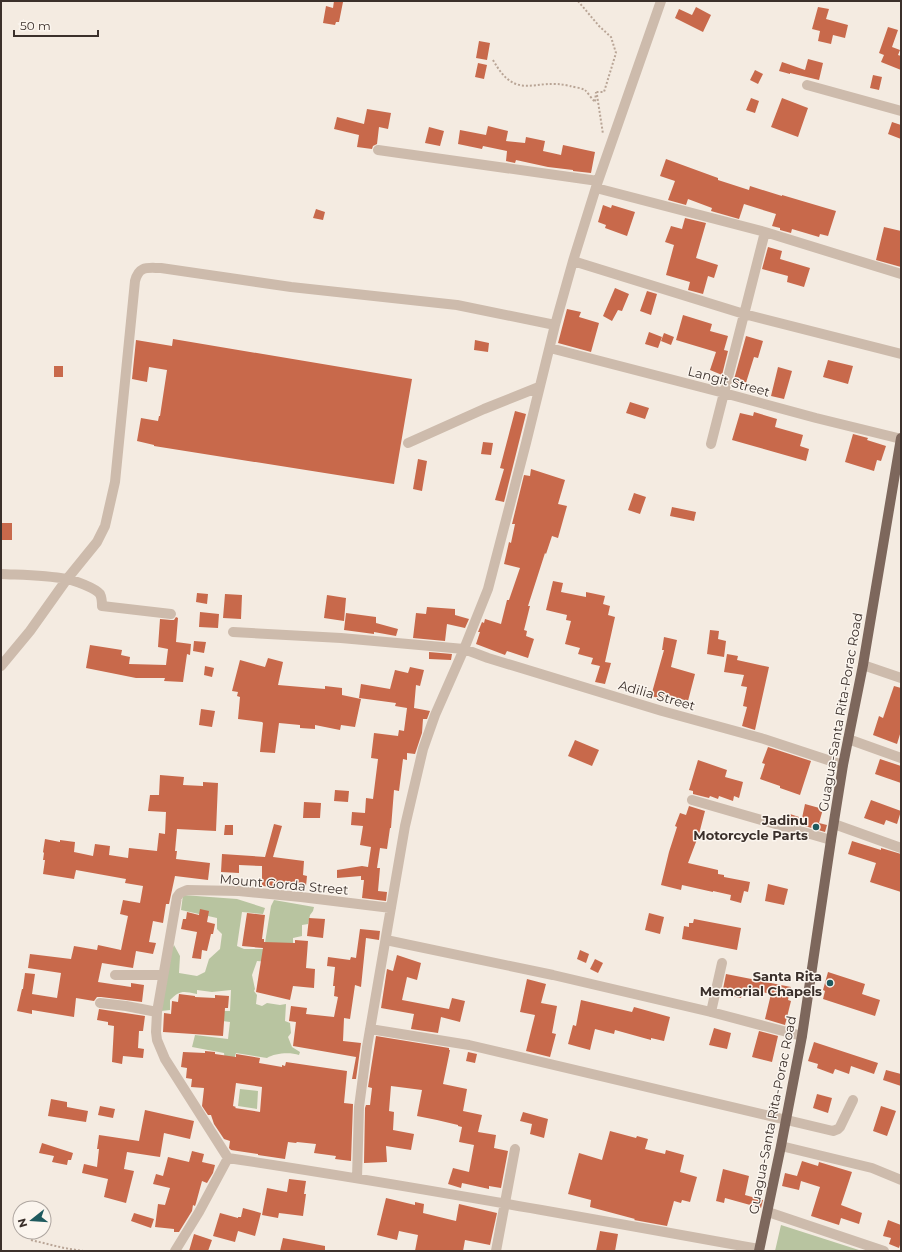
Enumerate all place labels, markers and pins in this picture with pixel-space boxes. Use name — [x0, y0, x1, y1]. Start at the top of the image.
place label: Jadinu Motorcycle Parts — [693, 812, 808, 843]
marker: Jadinu Motorcycle Parts — [811, 822, 821, 832]
place label: Santa Rita Memorial Chapels — [700, 968, 822, 999]
marker: Santa Rita Memorial Chapels — [825, 978, 835, 988]

